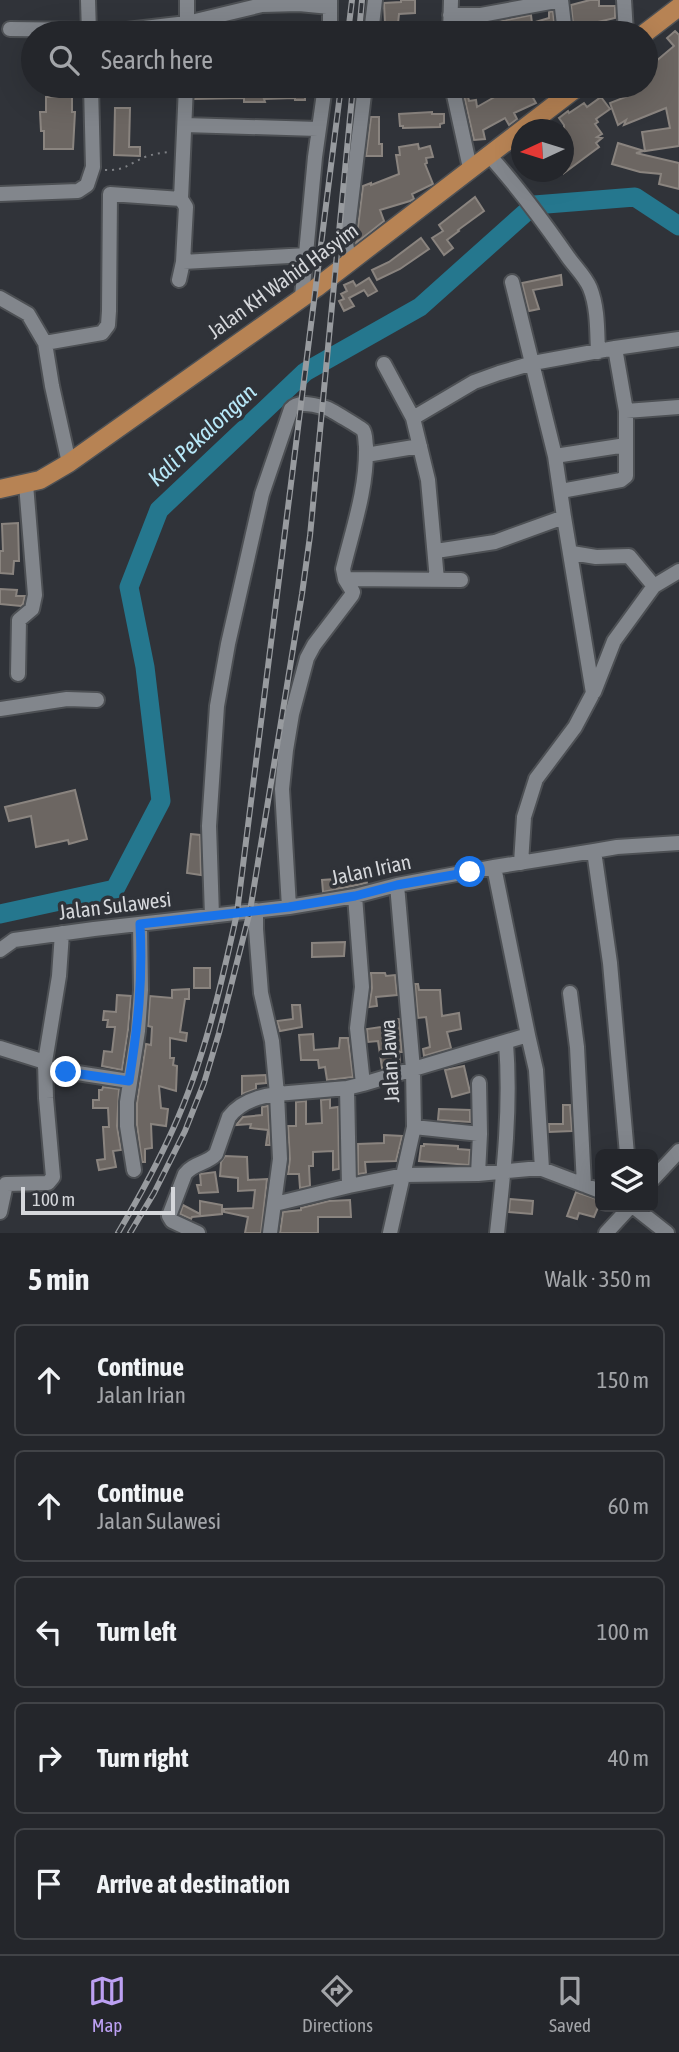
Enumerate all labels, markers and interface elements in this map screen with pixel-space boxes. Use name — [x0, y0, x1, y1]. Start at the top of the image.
search box — [21, 21, 658, 98]
icon: search — [45, 41, 83, 79]
text: Search here — [101, 45, 213, 75]
north arrow — [511, 119, 574, 182]
street label: Jalan KH Wahid Hasyim — [202, 217, 362, 343]
water label: Kali Pekalongan — [143, 378, 261, 492]
street label: Jalan Irian — [329, 849, 413, 889]
route start — [454, 856, 485, 887]
street label: Jalan Sulawesi — [57, 886, 173, 924]
street label: Jalan Jawa — [375, 1019, 403, 1103]
route end — [50, 1056, 81, 1087]
map controls — [595, 1149, 658, 1212]
button: layers — [595, 1149, 658, 1212]
scale bar — [21, 1184, 175, 1216]
text: 100 m — [32, 1188, 75, 1210]
text: 5 min — [28, 1262, 89, 1296]
text: Walk · 350 m — [545, 1266, 651, 1292]
text: Continue — [97, 1352, 184, 1382]
icon: ahead — [30, 1361, 68, 1399]
text: 150 m — [597, 1367, 649, 1393]
text: Jalan Irian — [97, 1382, 186, 1408]
text: Continue — [97, 1478, 184, 1508]
icon: ahead — [30, 1487, 68, 1525]
text: 60 m — [608, 1493, 649, 1519]
text: Jalan Sulawesi — [97, 1508, 221, 1534]
icon: left — [30, 1613, 68, 1651]
text: Turn left — [97, 1617, 177, 1647]
text: 100 m — [597, 1619, 649, 1645]
icon: right — [30, 1739, 68, 1777]
text: Turn right — [97, 1743, 188, 1773]
text: 40 m — [608, 1745, 649, 1771]
icon: arrive — [30, 1865, 68, 1903]
text: Arrive at destination — [97, 1869, 290, 1899]
tab: Map — [88, 1972, 126, 2036]
tab: Directions — [302, 1972, 373, 2036]
tab: Saved — [549, 1972, 591, 2036]

